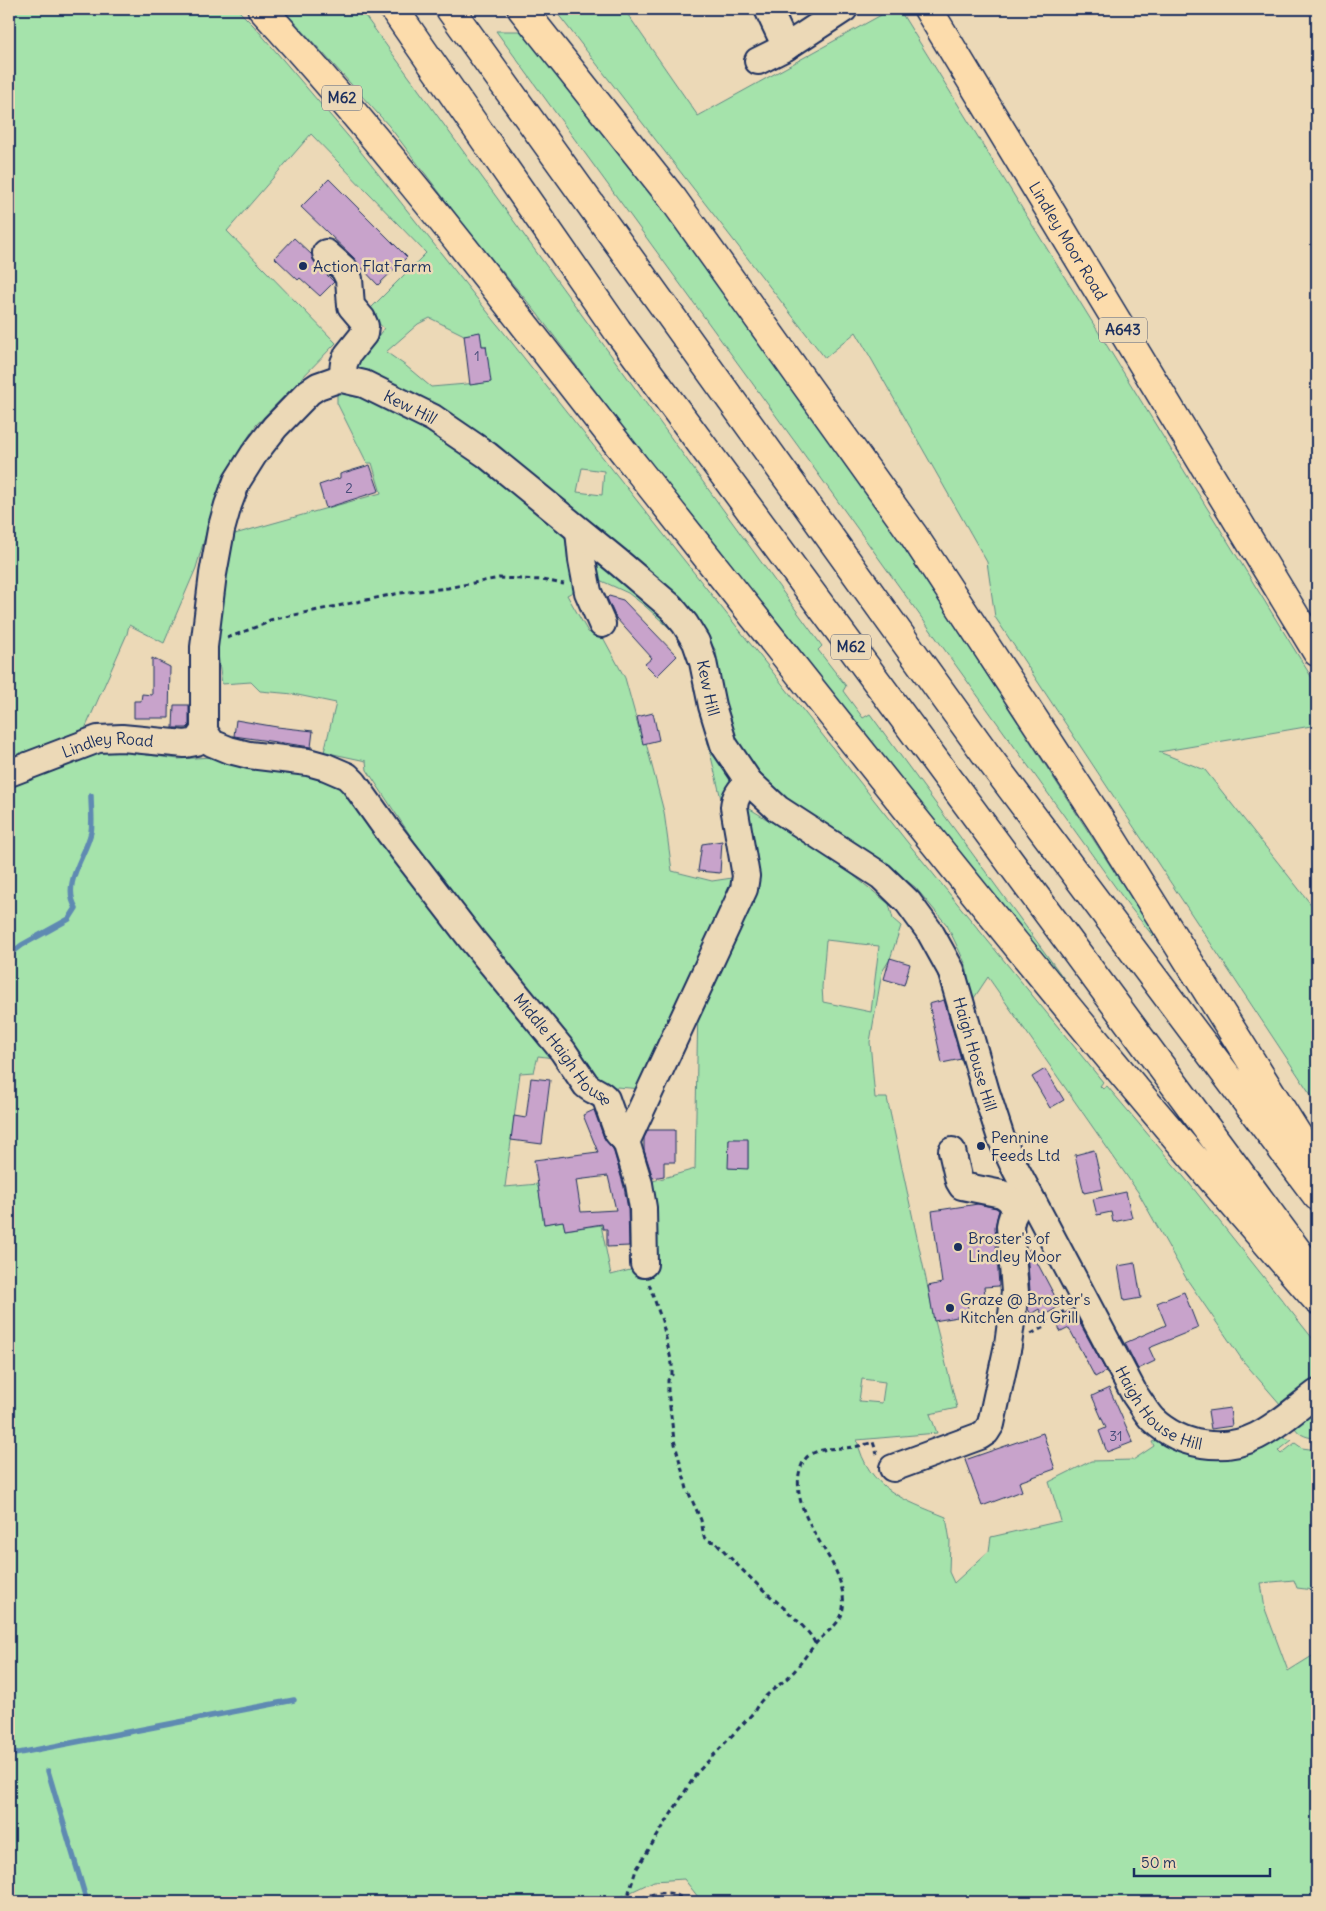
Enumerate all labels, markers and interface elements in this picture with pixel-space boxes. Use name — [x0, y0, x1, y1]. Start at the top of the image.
road number: M62 — [322, 86, 362, 110]
street label: Lindley Moor Road — [1025, 178, 1112, 304]
place label: Action Flat Farm — [313, 256, 431, 276]
marker: Action Flat Farm — [297, 260, 309, 272]
road number: A643 — [1099, 318, 1147, 342]
house number: 1 — [474, 347, 480, 365]
street label: Kew Hill — [381, 385, 441, 428]
house number: 2 — [345, 479, 353, 497]
road number: M62 — [831, 634, 871, 660]
street label: Kew Hill — [693, 658, 724, 718]
street label: Lindley Road — [59, 728, 154, 762]
street label: Middle Haigh House — [510, 989, 617, 1108]
street label: Haigh House Hill — [949, 995, 1002, 1114]
place label: Pennine Feeds Ltd — [991, 1127, 1060, 1165]
marker: Pennine Feeds Ltd — [975, 1140, 987, 1152]
place label: Broster's of Lindley Moor — [968, 1228, 1062, 1266]
marker: Broster's of Lindley Moor — [952, 1241, 964, 1253]
place label: Graze @ Broster's Kitchen and Grill — [960, 1289, 1091, 1327]
marker: Graze @ Broster's Kitchen and Grill — [944, 1302, 956, 1314]
street label: Haigh House Hill — [1111, 1362, 1204, 1454]
house number: 31 — [1109, 1427, 1123, 1445]
scale bar — [1134, 1846, 1270, 1878]
text: 50 m — [1141, 1853, 1176, 1872]

